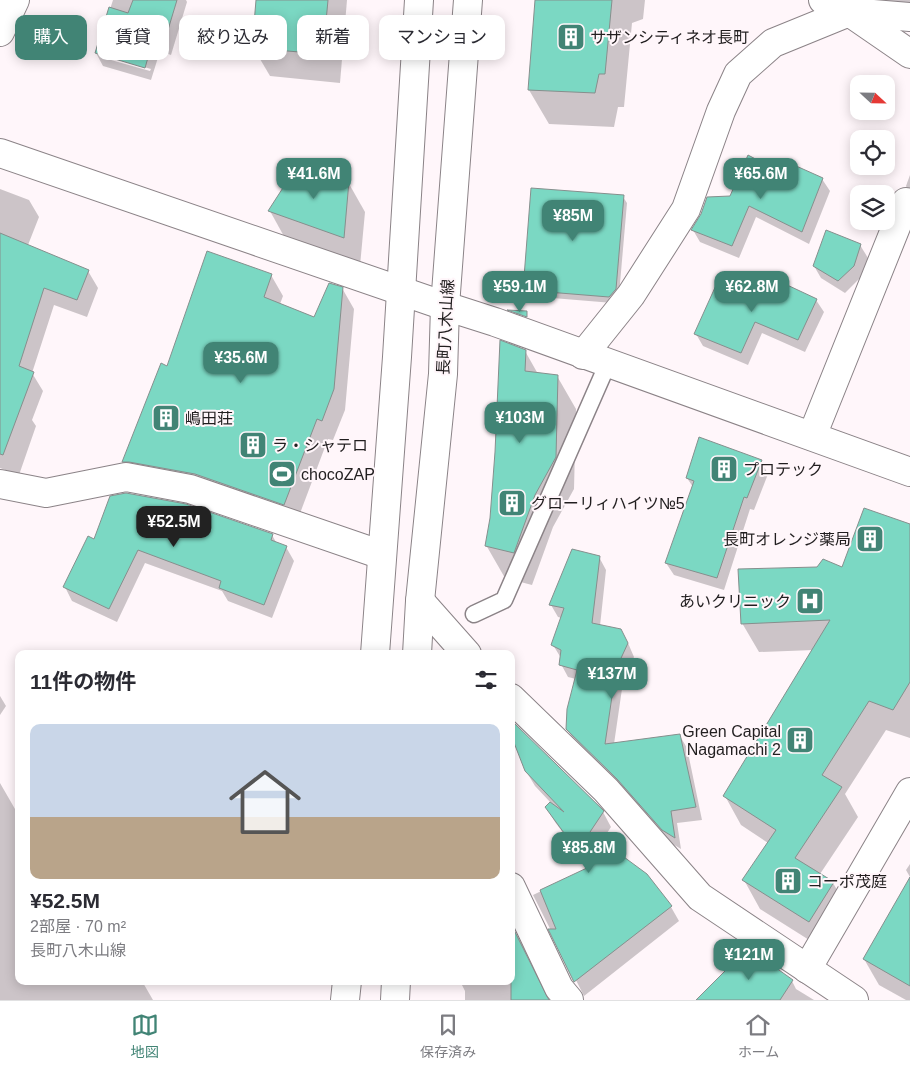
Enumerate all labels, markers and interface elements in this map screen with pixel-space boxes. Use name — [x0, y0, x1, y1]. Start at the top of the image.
chip: 購入 — [15, 15, 87, 60]
chip: 賃貸 — [97, 15, 169, 60]
chip: 絞り込み — [179, 15, 287, 60]
chip: 新着 — [297, 15, 369, 60]
chip: マンション — [379, 15, 505, 60]
building icon: サザンシティネオ長町 — [556, 22, 586, 52]
place label: サザンシティネオ長町 — [590, 29, 749, 46]
north arrow — [850, 75, 895, 120]
map controls — [850, 75, 895, 230]
button: locate — [850, 130, 895, 175]
pin: ¥41.6M — [273, 158, 355, 200]
pin: ¥65.6M — [720, 158, 802, 200]
text: ¥41.6M — [287, 165, 341, 182]
text: ¥65.6M — [734, 165, 788, 182]
button: layers — [850, 185, 895, 230]
pin: ¥85M — [543, 200, 603, 242]
text: ¥85M — [553, 207, 593, 224]
pin: ¥59.1M — [479, 270, 561, 313]
pin: ¥62.8M — [711, 270, 793, 313]
text: ¥59.1M — [493, 278, 547, 295]
text: ¥62.8M — [725, 278, 779, 295]
street label: 長町八木山線 — [434, 279, 457, 375]
pin: ¥35.6M — [200, 342, 282, 384]
text: ¥35.6M — [214, 349, 268, 366]
pin: ¥103M — [485, 402, 555, 444]
building icon: 嶋田荘 — [151, 403, 181, 433]
text: ¥103M — [496, 409, 544, 426]
place label: 嶋田荘 — [185, 410, 233, 427]
building icon: ラ・シャテロ — [238, 430, 268, 460]
place label: ラ・シャテロ — [272, 437, 368, 454]
building icon: プロテック — [709, 454, 739, 484]
sports icon: chocoZAP — [267, 459, 297, 489]
place label: プロテック — [743, 461, 823, 478]
place label: chocoZAP — [301, 466, 375, 483]
building icon: グローリィハイツ№5 — [497, 488, 527, 518]
place label: グローリィハイツ№5 — [531, 495, 685, 512]
pin: ¥52.5M — [133, 506, 215, 548]
text: ¥52.5M — [147, 513, 201, 530]
building icon: 長町オレンジ薬局 — [855, 524, 885, 554]
place label: 長町オレンジ薬局 — [723, 531, 851, 548]
hospital icon: あいクリニック — [795, 586, 825, 616]
place label: あいクリニック — [679, 593, 791, 610]
pin: ¥137M — [577, 658, 647, 700]
text: ¥137M — [588, 665, 636, 682]
icon: filters — [472, 666, 500, 694]
text: 11件の物件 — [30, 670, 136, 693]
place label: Green Capital Nagamachi 2 — [682, 723, 781, 758]
building icon: Green Capital Nagamachi 2 — [785, 725, 815, 755]
icon: home — [220, 757, 310, 847]
pin: ¥85.8M — [548, 832, 630, 874]
text: ¥85.8M — [562, 839, 616, 856]
building icon: コーポ茂庭 — [773, 866, 803, 896]
place label: コーポ茂庭 — [807, 873, 887, 890]
text: ¥52.5M — [30, 889, 100, 912]
text: 2部屋 · 70 m² — [30, 918, 126, 935]
pin: ¥121M — [714, 938, 784, 981]
text: 長町八木山線 — [30, 942, 126, 959]
text: ¥121M — [725, 946, 773, 963]
tab: 地図 — [131, 1011, 159, 1061]
tab: 保存済み — [420, 1011, 476, 1061]
tab: ホーム — [738, 1011, 779, 1061]

